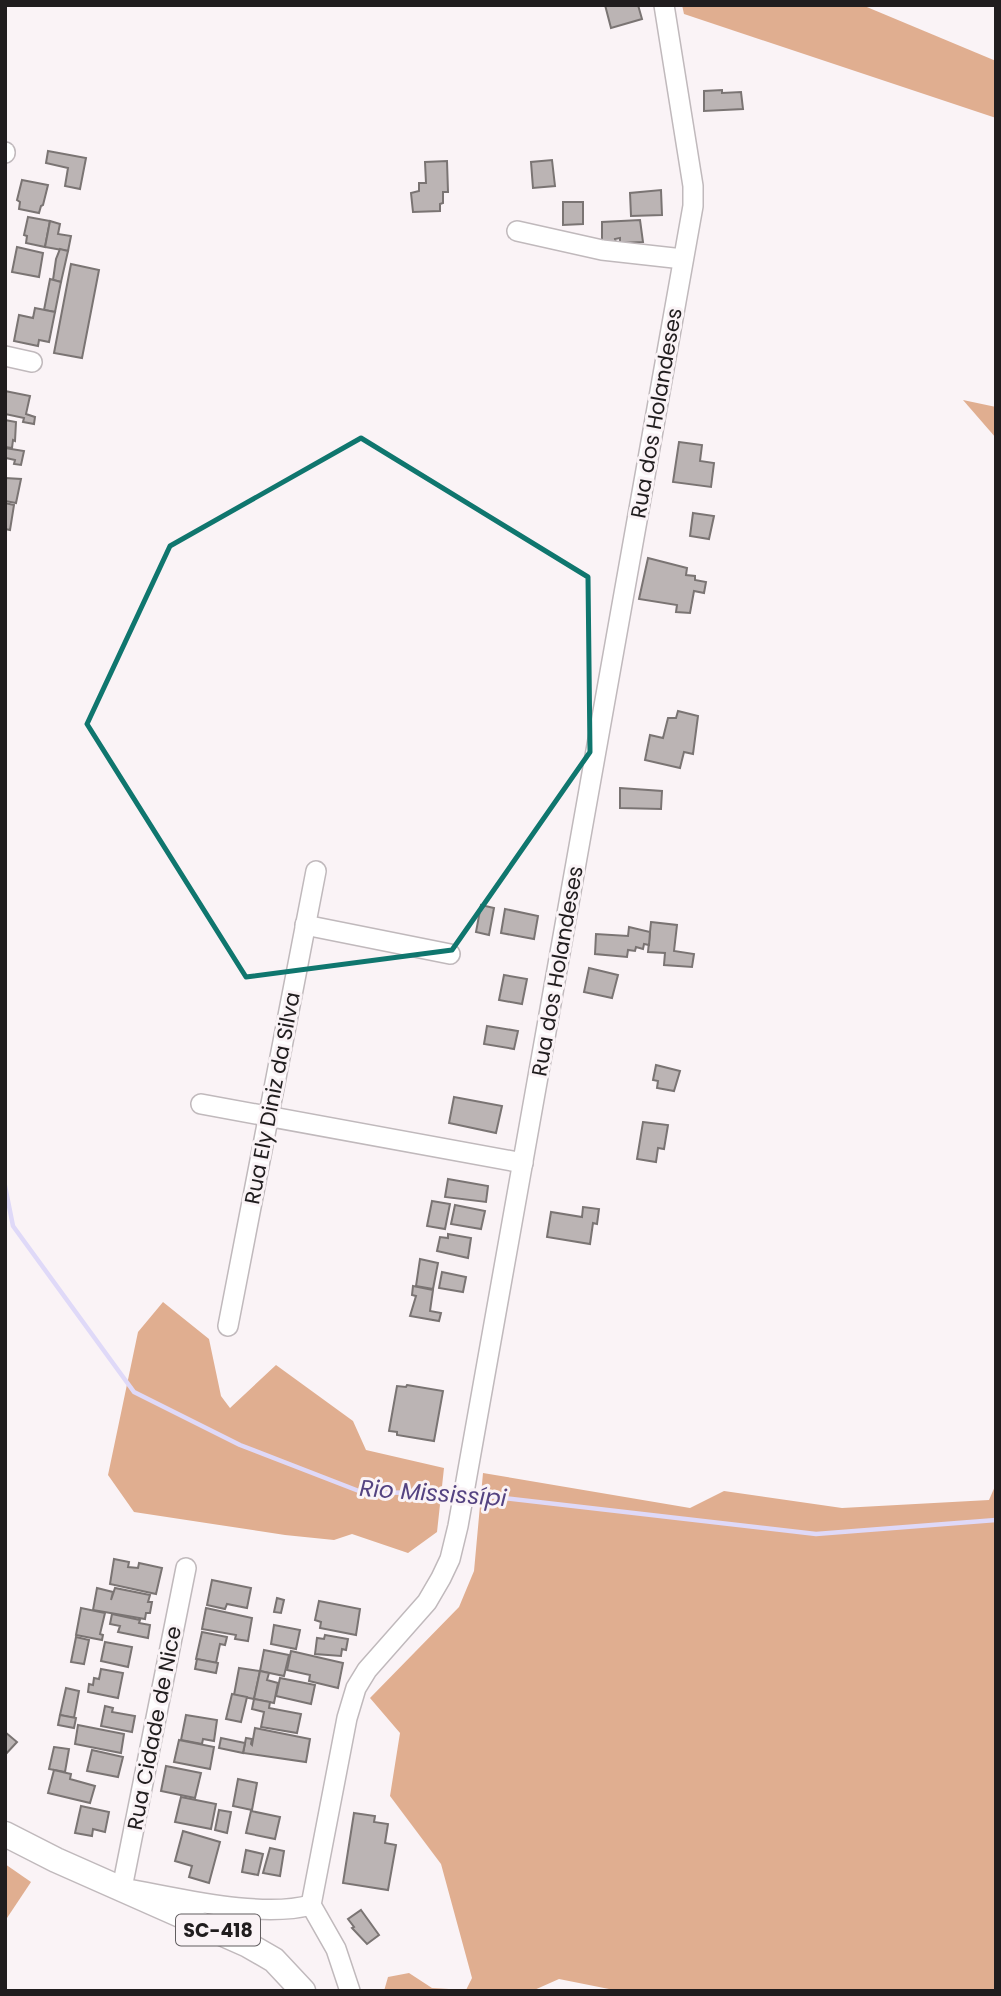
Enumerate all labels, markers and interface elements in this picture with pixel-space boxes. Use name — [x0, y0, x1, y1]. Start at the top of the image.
street label: Rua dos Holandeses — [623, 306, 689, 520]
street label: Rua dos Holandeses — [524, 864, 590, 1078]
street label: Rua Ely Diniz da Silva — [237, 989, 307, 1207]
water label: Rio Mississípi — [358, 1472, 508, 1514]
street label: Rua Cidade de Nice — [120, 1624, 188, 1832]
road number: SC-418 — [176, 1914, 260, 1946]

